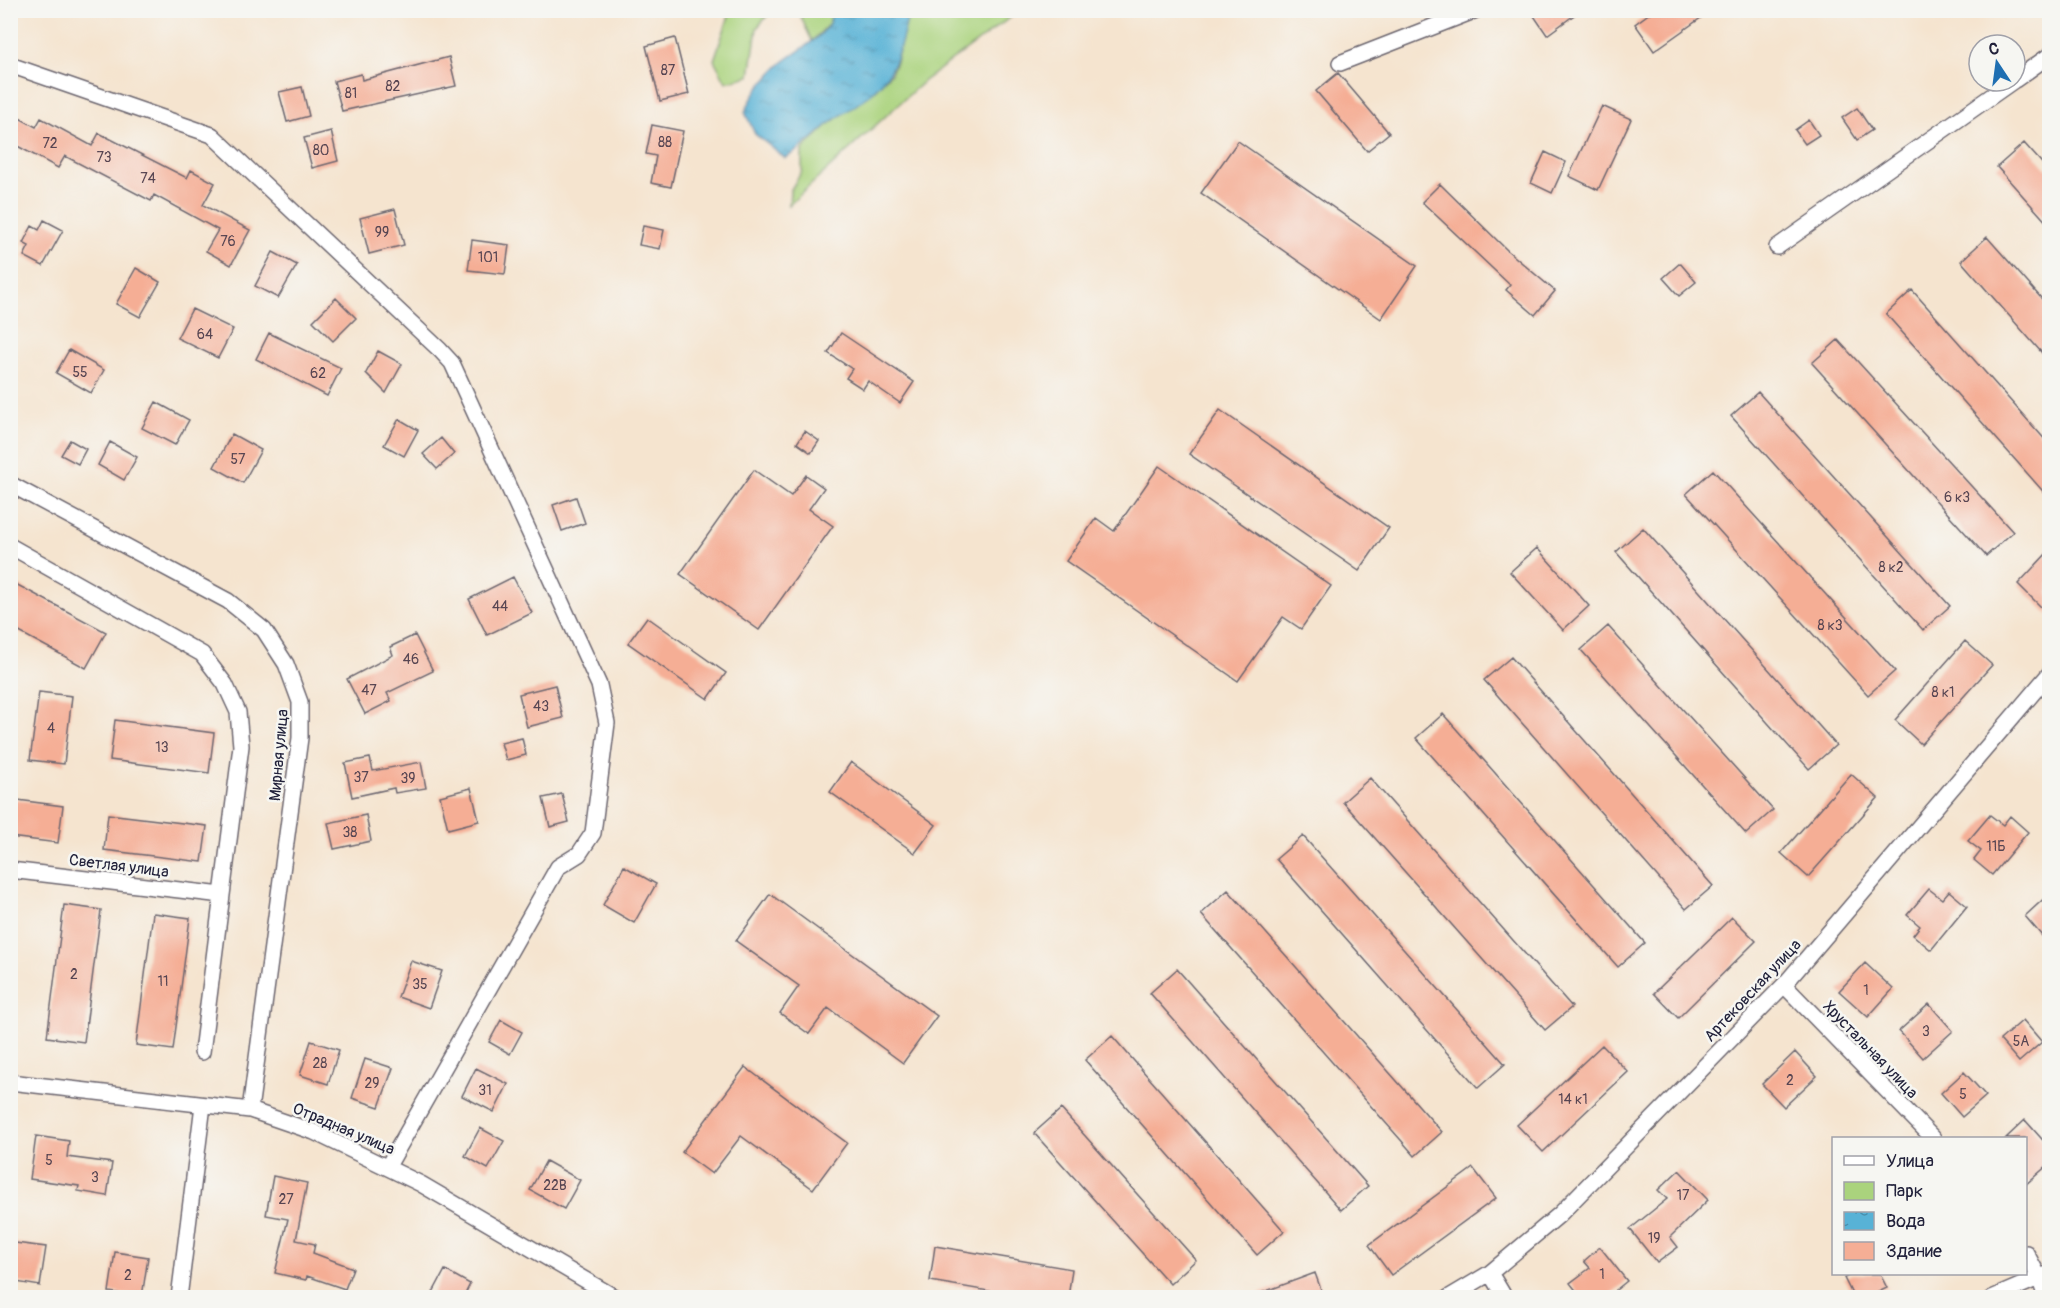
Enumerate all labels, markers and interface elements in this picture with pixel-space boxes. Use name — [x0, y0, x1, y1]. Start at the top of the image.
north arrow — [1967, 33, 2027, 93]
text: С — [1987, 38, 2001, 60]
house number: 87 — [661, 62, 676, 79]
house number: 82 — [386, 78, 401, 95]
house number: 81 — [345, 85, 357, 102]
house number: 88 — [658, 134, 672, 151]
house number: 72 — [42, 135, 58, 152]
house number: 80 — [313, 142, 329, 159]
house number: 73 — [96, 149, 112, 166]
house number: 74 — [140, 170, 156, 187]
house number: 99 — [375, 224, 389, 241]
house number: 76 — [220, 233, 236, 250]
house number: 101 — [478, 249, 498, 266]
house number: 64 — [197, 326, 213, 343]
house number: 55 — [72, 364, 88, 381]
house number: 62 — [310, 365, 326, 382]
house number: 57 — [231, 451, 246, 468]
house number: 6 к3 — [1944, 489, 1970, 506]
house number: 8 к2 — [1878, 559, 1904, 576]
house number: 44 — [492, 598, 508, 615]
house number: 8 к3 — [1817, 617, 1843, 634]
house number: 46 — [403, 651, 419, 668]
house number: 47 — [361, 682, 377, 699]
house number: 8 к1 — [1932, 684, 1954, 701]
house number: 43 — [533, 698, 549, 715]
street label: Мирная улица — [265, 708, 293, 802]
house number: 4 — [47, 720, 55, 737]
house number: 13 — [155, 739, 169, 756]
house number: 37 — [353, 769, 369, 786]
house number: 39 — [400, 770, 416, 787]
house number: 38 — [343, 824, 357, 841]
house number: 11Б — [1986, 838, 2006, 855]
street label: Светлая улица — [68, 850, 170, 882]
street label: Артековская улица — [1700, 935, 1805, 1046]
house number: 2 — [70, 966, 78, 983]
house number: 11 — [158, 973, 168, 990]
house number: 35 — [412, 976, 428, 993]
house number: 1 — [1863, 982, 1869, 999]
street label: Хрустальная улица — [1819, 997, 1922, 1103]
house number: 3 — [1922, 1023, 1930, 1040]
house number: 5А — [2013, 1033, 2029, 1050]
house number: 28 — [313, 1055, 327, 1072]
house number: 2 — [1786, 1072, 1794, 1089]
house number: 29 — [364, 1075, 380, 1092]
house number: 31 — [478, 1082, 492, 1099]
house number: 5 — [1959, 1086, 1967, 1103]
house number: 14 к1 — [1558, 1091, 1588, 1108]
street label: Отрадная улица — [290, 1098, 398, 1159]
legend — [1832, 1137, 2027, 1275]
text: Улица — [1886, 1150, 1934, 1173]
house number: 5 — [45, 1152, 53, 1169]
house number: 3 — [91, 1169, 99, 1186]
house number: 22В — [543, 1177, 567, 1194]
text: Парк — [1886, 1180, 1923, 1203]
house number: 17 — [1677, 1187, 1690, 1204]
house number: 27 — [278, 1191, 294, 1208]
text: Вода — [1886, 1210, 1925, 1233]
house number: 19 — [1648, 1230, 1660, 1247]
text: Здание — [1886, 1240, 1942, 1263]
house number: 1 — [1599, 1266, 1605, 1283]
house number: 2 — [124, 1267, 132, 1284]

